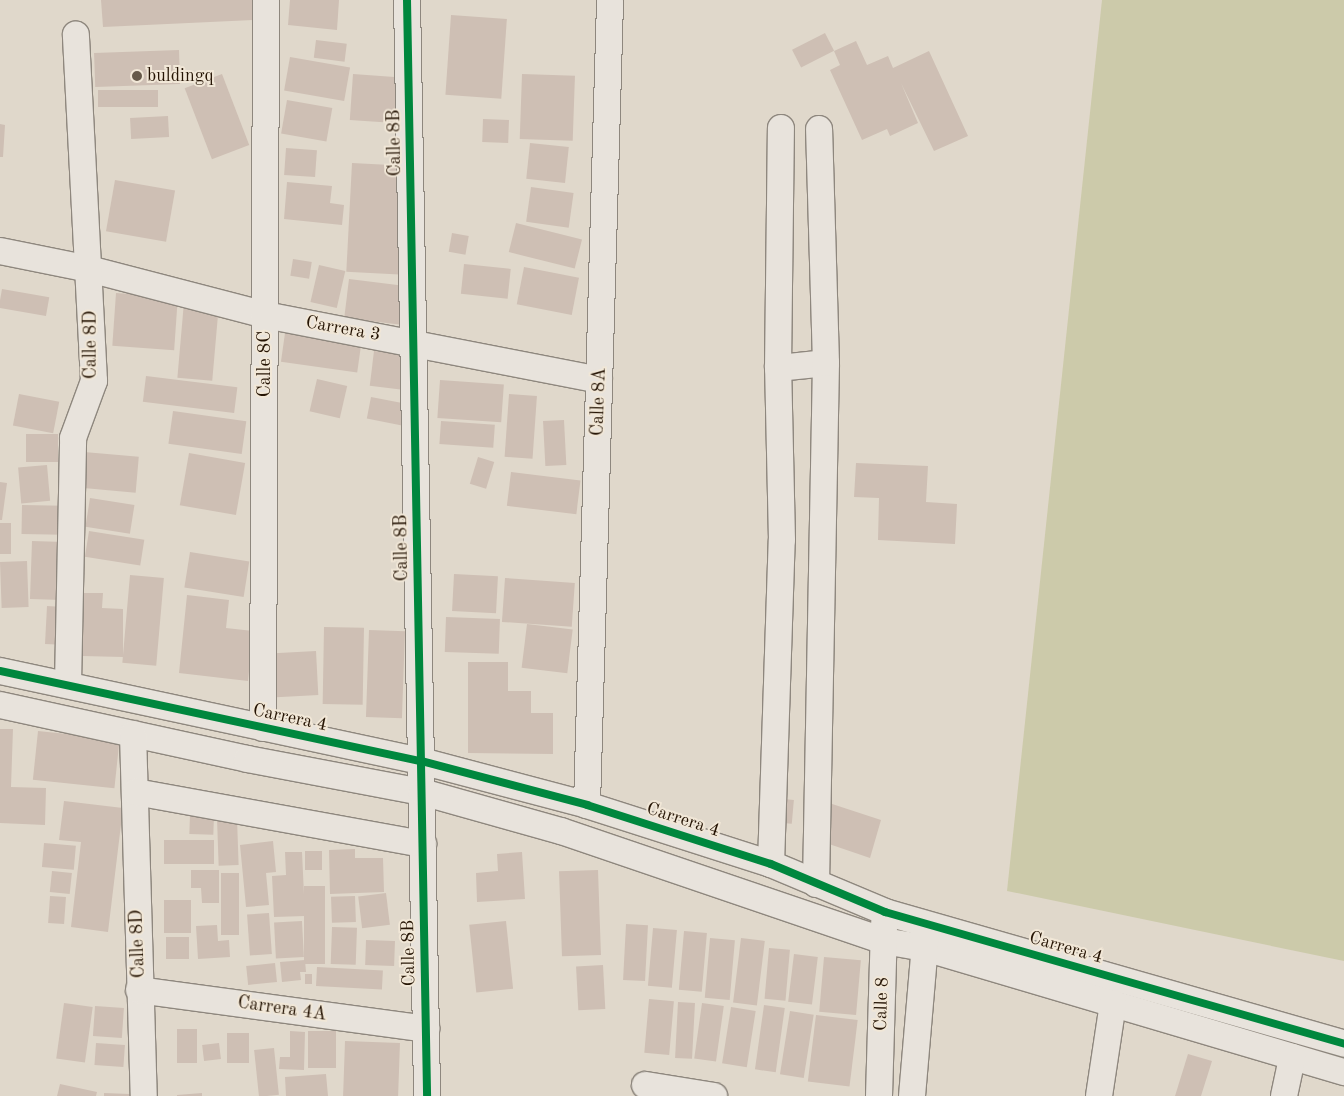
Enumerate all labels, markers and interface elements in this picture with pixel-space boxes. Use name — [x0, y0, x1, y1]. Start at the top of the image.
place label: buldingq — [147, 65, 213, 87]
marker: buldingq — [131, 70, 143, 82]
street label: Calle 8B — [384, 109, 406, 177]
street label: Calle 8D — [80, 311, 102, 379]
street label: Carrera 3 — [304, 312, 382, 346]
street label: Calle 8C — [254, 331, 276, 397]
street label: Calle 8A — [587, 368, 611, 436]
street label: Calle 8B — [391, 514, 413, 582]
street label: Carrera 4 — [251, 700, 329, 736]
street label: Carrera 4 — [644, 798, 722, 842]
street label: Calle 8D — [126, 909, 150, 979]
street label: Calle 8B — [398, 919, 420, 987]
street label: Carrera 4 — [1027, 927, 1105, 969]
street label: Calle 8 — [870, 976, 894, 1032]
street label: Carrera 4A — [236, 992, 328, 1026]

